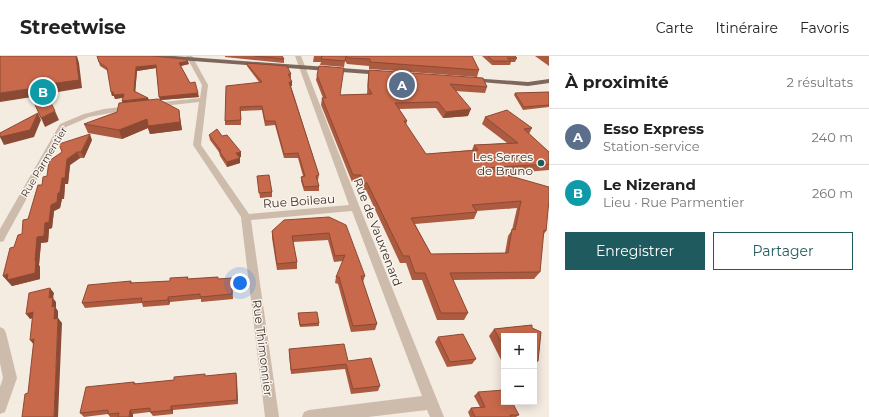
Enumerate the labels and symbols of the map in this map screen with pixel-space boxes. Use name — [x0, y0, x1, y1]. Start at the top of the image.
pin: A — [389, 70, 415, 100]
pin: B — [30, 77, 56, 107]
street label: Rue Parmentier — [18, 124, 70, 200]
place label: Les Serres de Bruno — [473, 149, 533, 178]
marker: Les Serres de Bruno — [536, 158, 546, 168]
street label: Rue de Vauxrenard — [350, 176, 406, 288]
street label: Rue Boileau — [262, 191, 336, 211]
your location — [230, 273, 250, 293]
street label: Rue Thimonnier — [250, 299, 276, 397]

